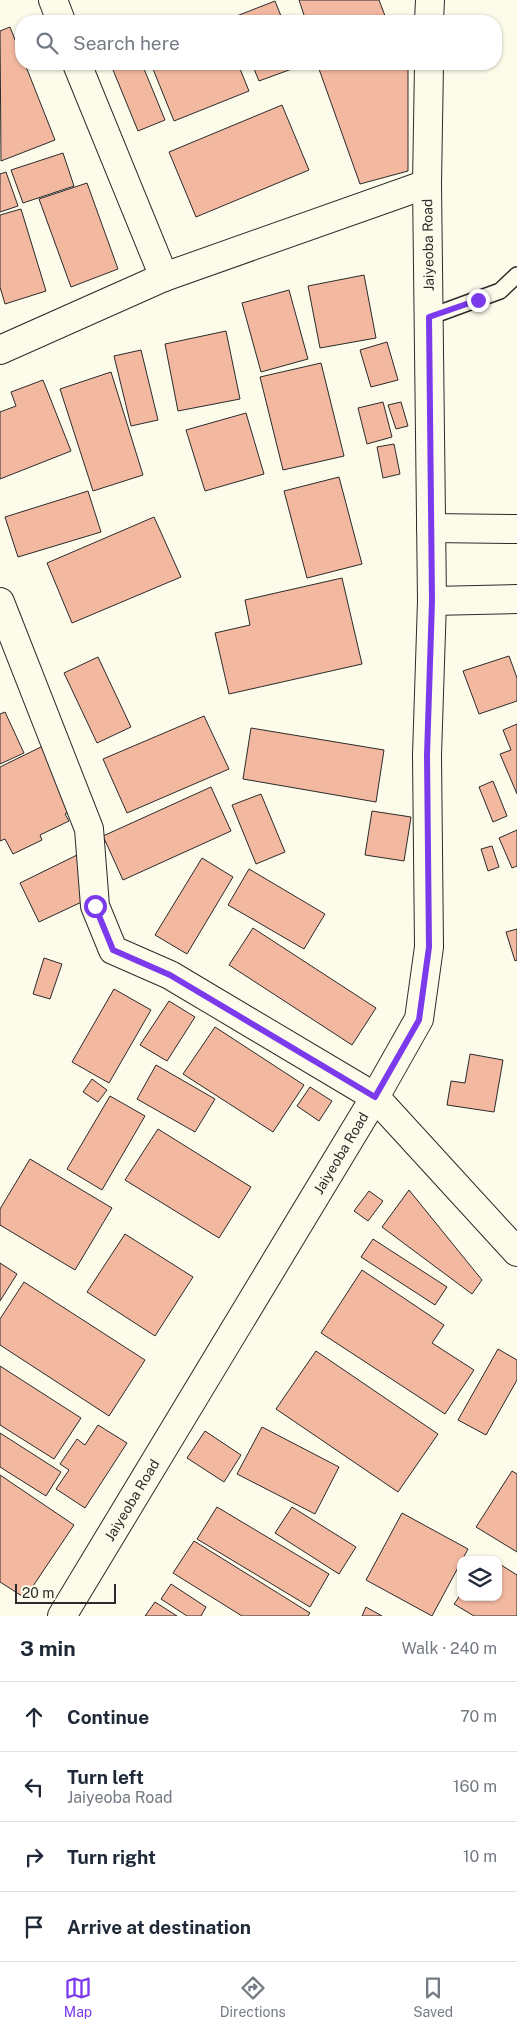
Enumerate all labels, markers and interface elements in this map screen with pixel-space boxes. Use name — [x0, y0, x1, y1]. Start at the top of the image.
search box — [15, 15, 502, 70]
icon: search — [33, 29, 61, 57]
text: Search here — [73, 32, 180, 54]
street label: Jaiyeoba Road — [419, 199, 437, 291]
route end — [467, 289, 490, 312]
route start — [84, 895, 107, 918]
street label: Jaiyeoba Road — [310, 1109, 372, 1197]
street label: Jaiyeoba Road — [101, 1456, 163, 1544]
map controls — [457, 1556, 502, 1601]
button: layers — [457, 1556, 502, 1601]
scale bar — [15, 1581, 116, 1604]
text: 20 m — [22, 1585, 54, 1601]
text: 3 min — [20, 1636, 76, 1661]
text: Walk · 240 m — [401, 1639, 497, 1658]
icon: ahead — [20, 1703, 48, 1731]
text: Continue — [67, 1706, 149, 1728]
text: 70 m — [460, 1707, 497, 1726]
text: Turn left — [67, 1766, 144, 1788]
icon: left — [20, 1773, 48, 1801]
text: 160 m — [453, 1777, 497, 1796]
text: Jaiyeoba Road — [67, 1788, 173, 1807]
icon: right — [20, 1843, 48, 1871]
text: Turn right — [67, 1846, 156, 1868]
text: 10 m — [463, 1847, 497, 1866]
icon: arrive — [20, 1913, 48, 1941]
text: Arrive at destination — [67, 1916, 251, 1938]
tab: Map — [64, 1974, 92, 2020]
tab: Directions — [220, 1974, 286, 2020]
tab: Saved — [413, 1974, 453, 2020]

